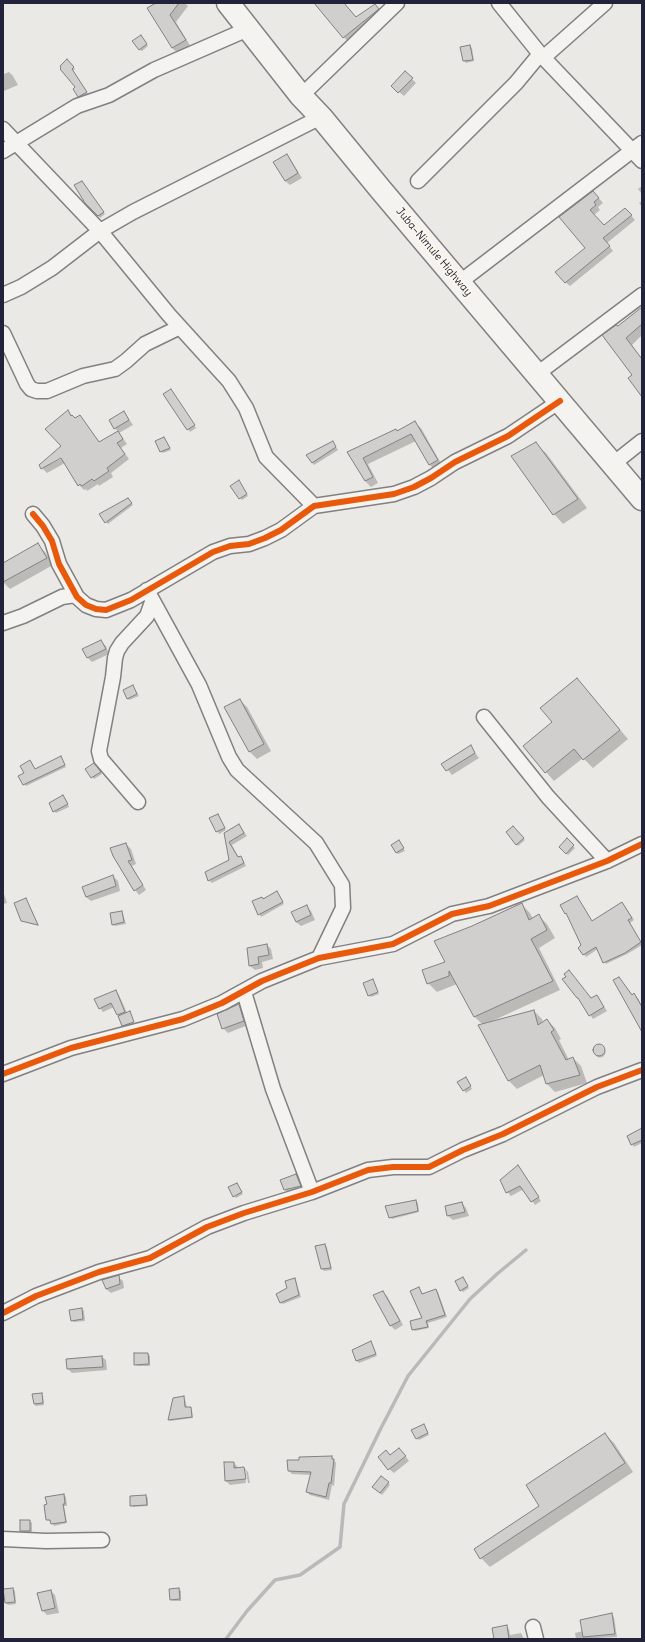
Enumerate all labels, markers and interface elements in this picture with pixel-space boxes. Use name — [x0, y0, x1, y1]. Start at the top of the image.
street label: Juba–Nimule Highway — [393, 205, 475, 299]

